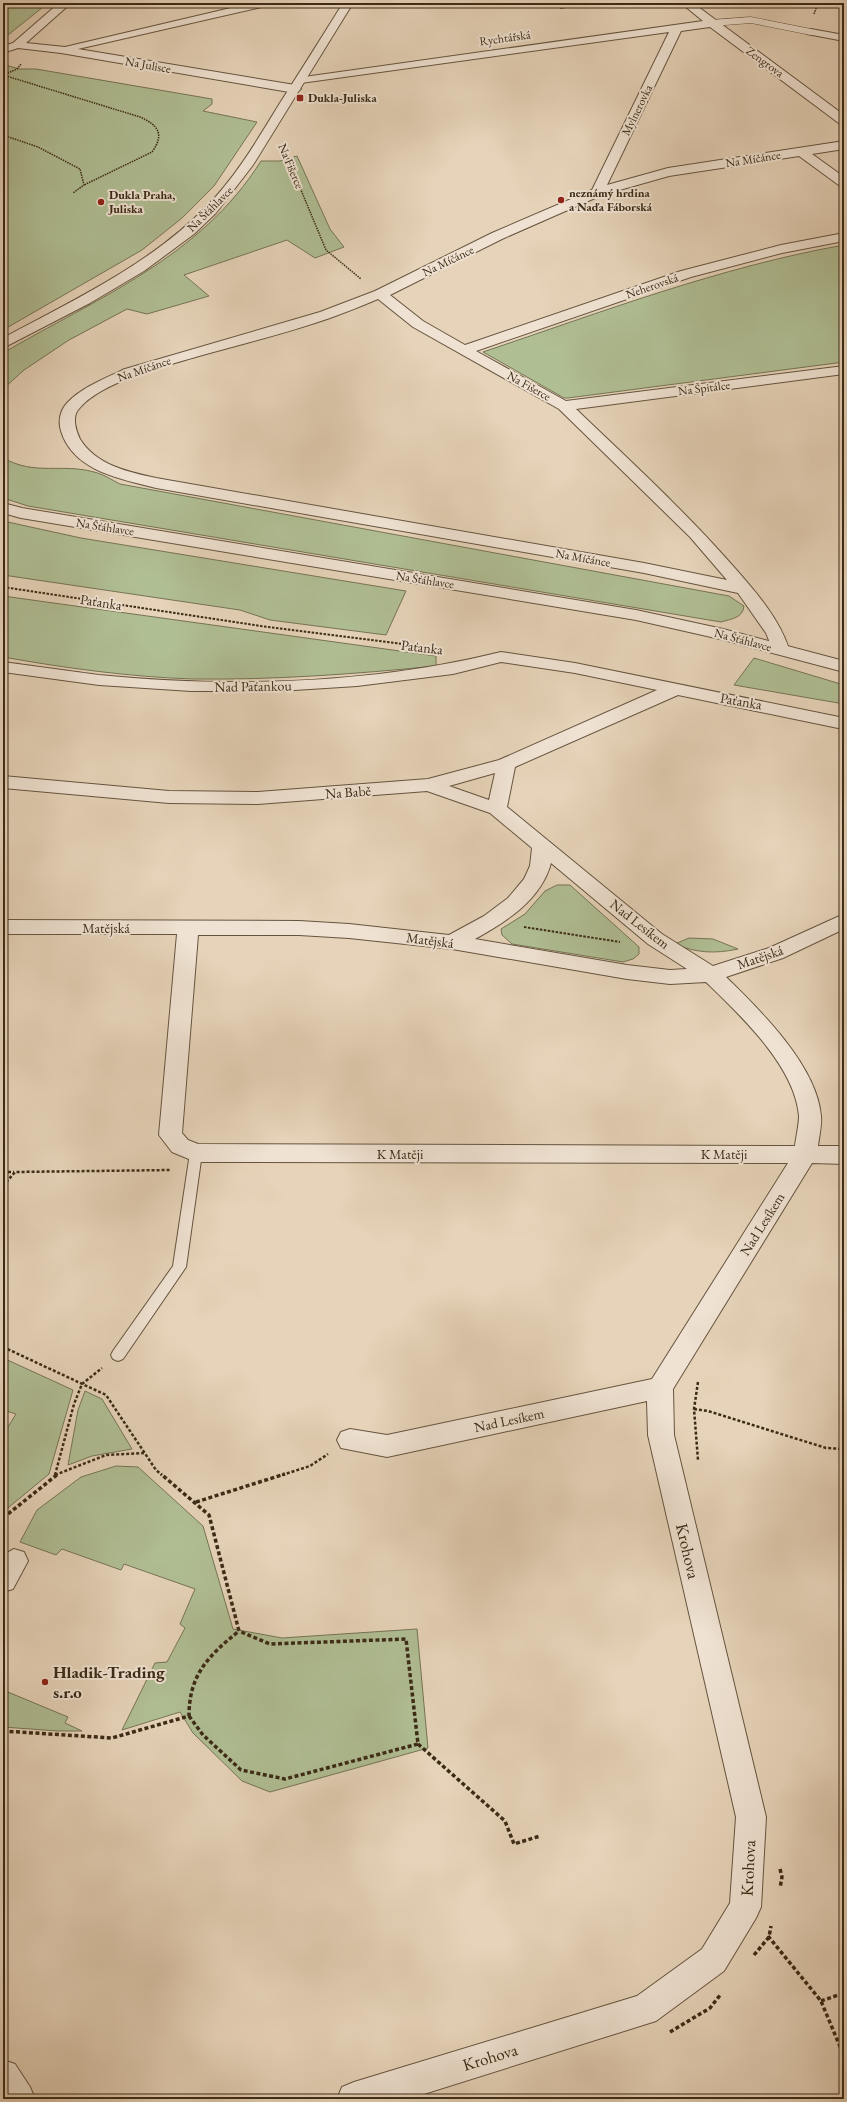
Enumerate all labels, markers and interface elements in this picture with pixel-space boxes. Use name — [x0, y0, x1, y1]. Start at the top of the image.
street label: Rychtářská — [478, 26, 532, 50]
street label: Zengrova — [743, 43, 787, 81]
street label: Na Julisce — [124, 53, 172, 77]
street label: Mylnerovka — [618, 82, 656, 138]
place label: Dukla-Juliska — [308, 90, 377, 106]
marker: Dukla-Juliska — [295, 93, 305, 103]
street label: Na Fišerce — [274, 141, 308, 191]
street label: Na Míčánce — [724, 147, 782, 171]
street label: Na Šťáhlavce — [184, 182, 237, 235]
place label: neznámý hrdina a Naďa Fáborská — [569, 185, 653, 215]
place label: Dukla Praha, Juliska — [108, 187, 175, 217]
marker: neznámý hrdina a Naďa Fáborská — [556, 195, 566, 205]
marker: Dukla Praha, Juliska — [96, 197, 106, 207]
street label: Na Míčánce — [420, 241, 477, 280]
street label: Neherovská — [624, 270, 680, 302]
street label: Na Míčánce — [115, 352, 173, 386]
street label: Na Fišerce — [504, 367, 554, 405]
street label: Na Špitálce — [677, 377, 731, 399]
street label: Na Šťáhlavce — [75, 515, 136, 540]
street label: Na Míčánce — [554, 545, 612, 571]
street label: Na Šťáhlavce — [395, 568, 456, 593]
street label: Paťanka — [79, 590, 124, 614]
street label: Na Šťáhlavce — [713, 625, 774, 655]
street label: Paťanka — [400, 635, 444, 659]
street label: Nad Paťankou — [214, 676, 292, 696]
street label: Paťanka — [719, 688, 764, 714]
street label: Na Babě — [324, 781, 372, 803]
street label: Nad Lesíkem — [606, 895, 674, 953]
street label: Matějská — [82, 919, 130, 937]
street label: Matějská — [405, 928, 455, 952]
street label: Matějská — [735, 941, 786, 973]
street label: K Matěji — [377, 1145, 424, 1163]
street label: K Matěji — [701, 1145, 748, 1163]
street label: Nad Lesíkem — [736, 1189, 789, 1259]
street label: Nad Lesíkem — [472, 1404, 546, 1436]
street label: Krohova — [671, 1521, 705, 1581]
place label: Hladik-Trading s.r.o — [53, 1661, 165, 1703]
marker: Hladik-Trading s.r.o — [40, 1677, 50, 1687]
street label: Krohova — [736, 1839, 760, 1897]
street label: Krohova — [460, 2038, 520, 2076]

